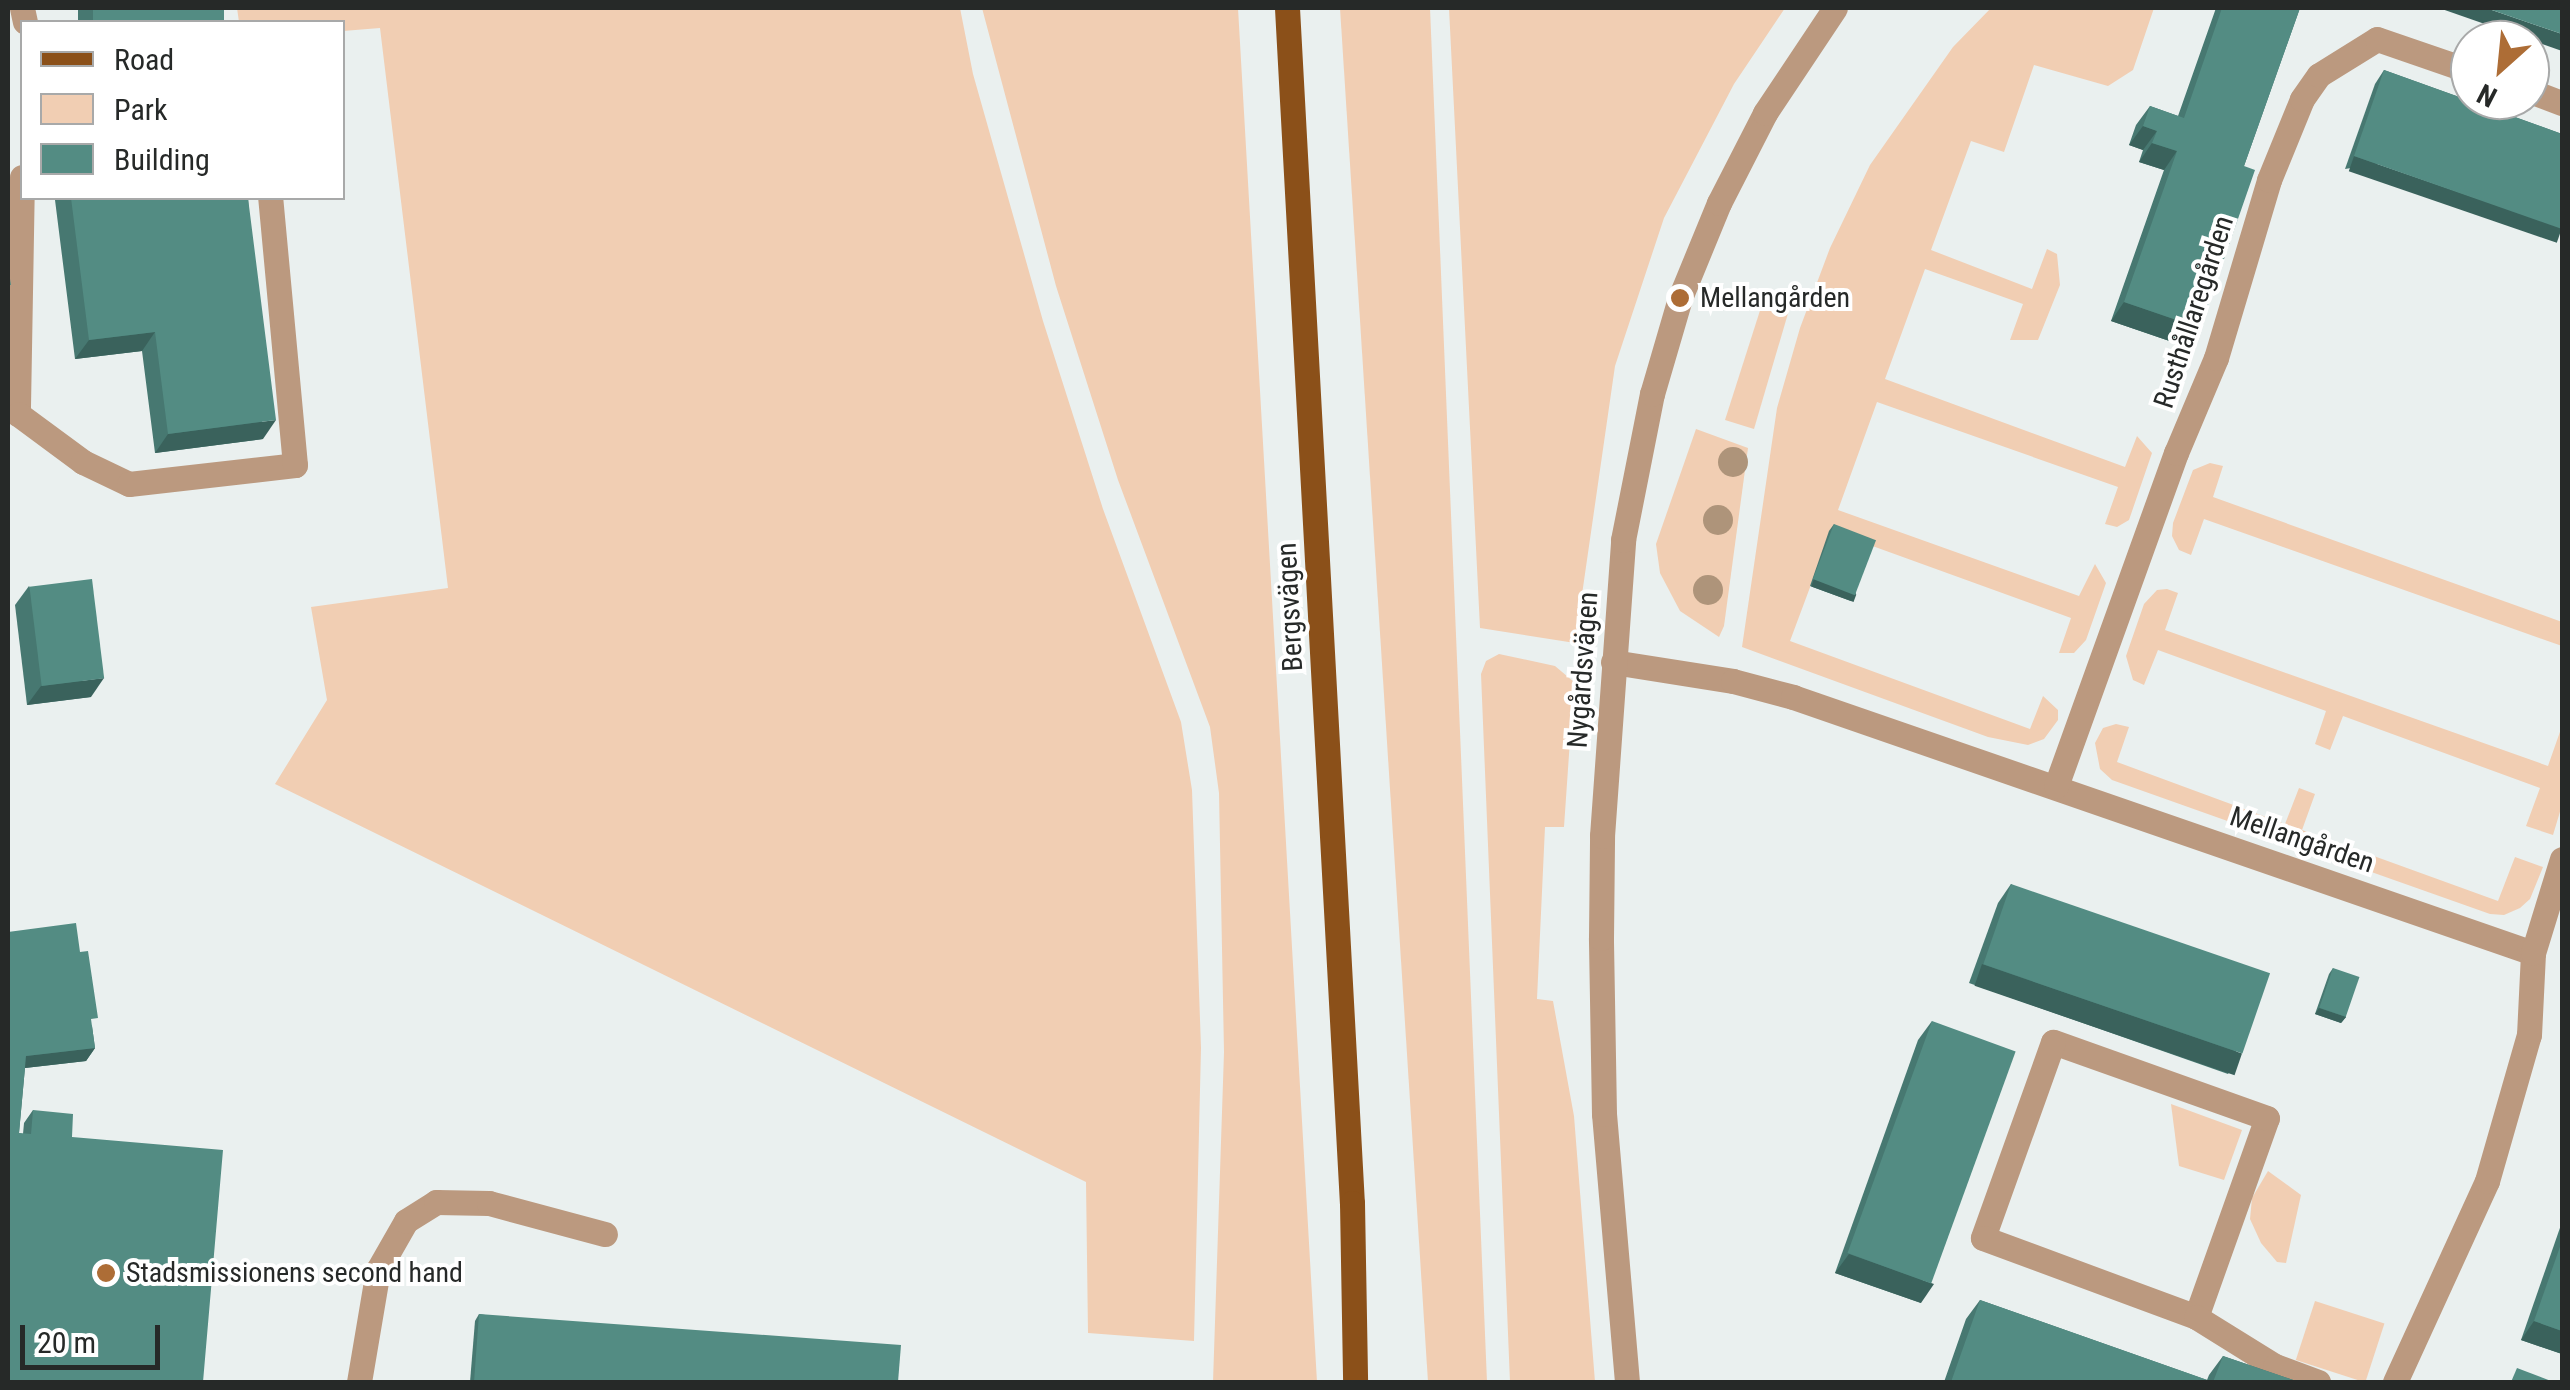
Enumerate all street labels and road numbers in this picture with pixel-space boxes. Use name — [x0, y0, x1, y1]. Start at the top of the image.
street label: Rusthållaregården — [2147, 212, 2241, 412]
street label: Bergsvägen — [1270, 542, 1310, 672]
street label: Nygårdsvägen — [1561, 591, 1605, 749]
street label: Mellangården — [2226, 800, 2378, 880]

